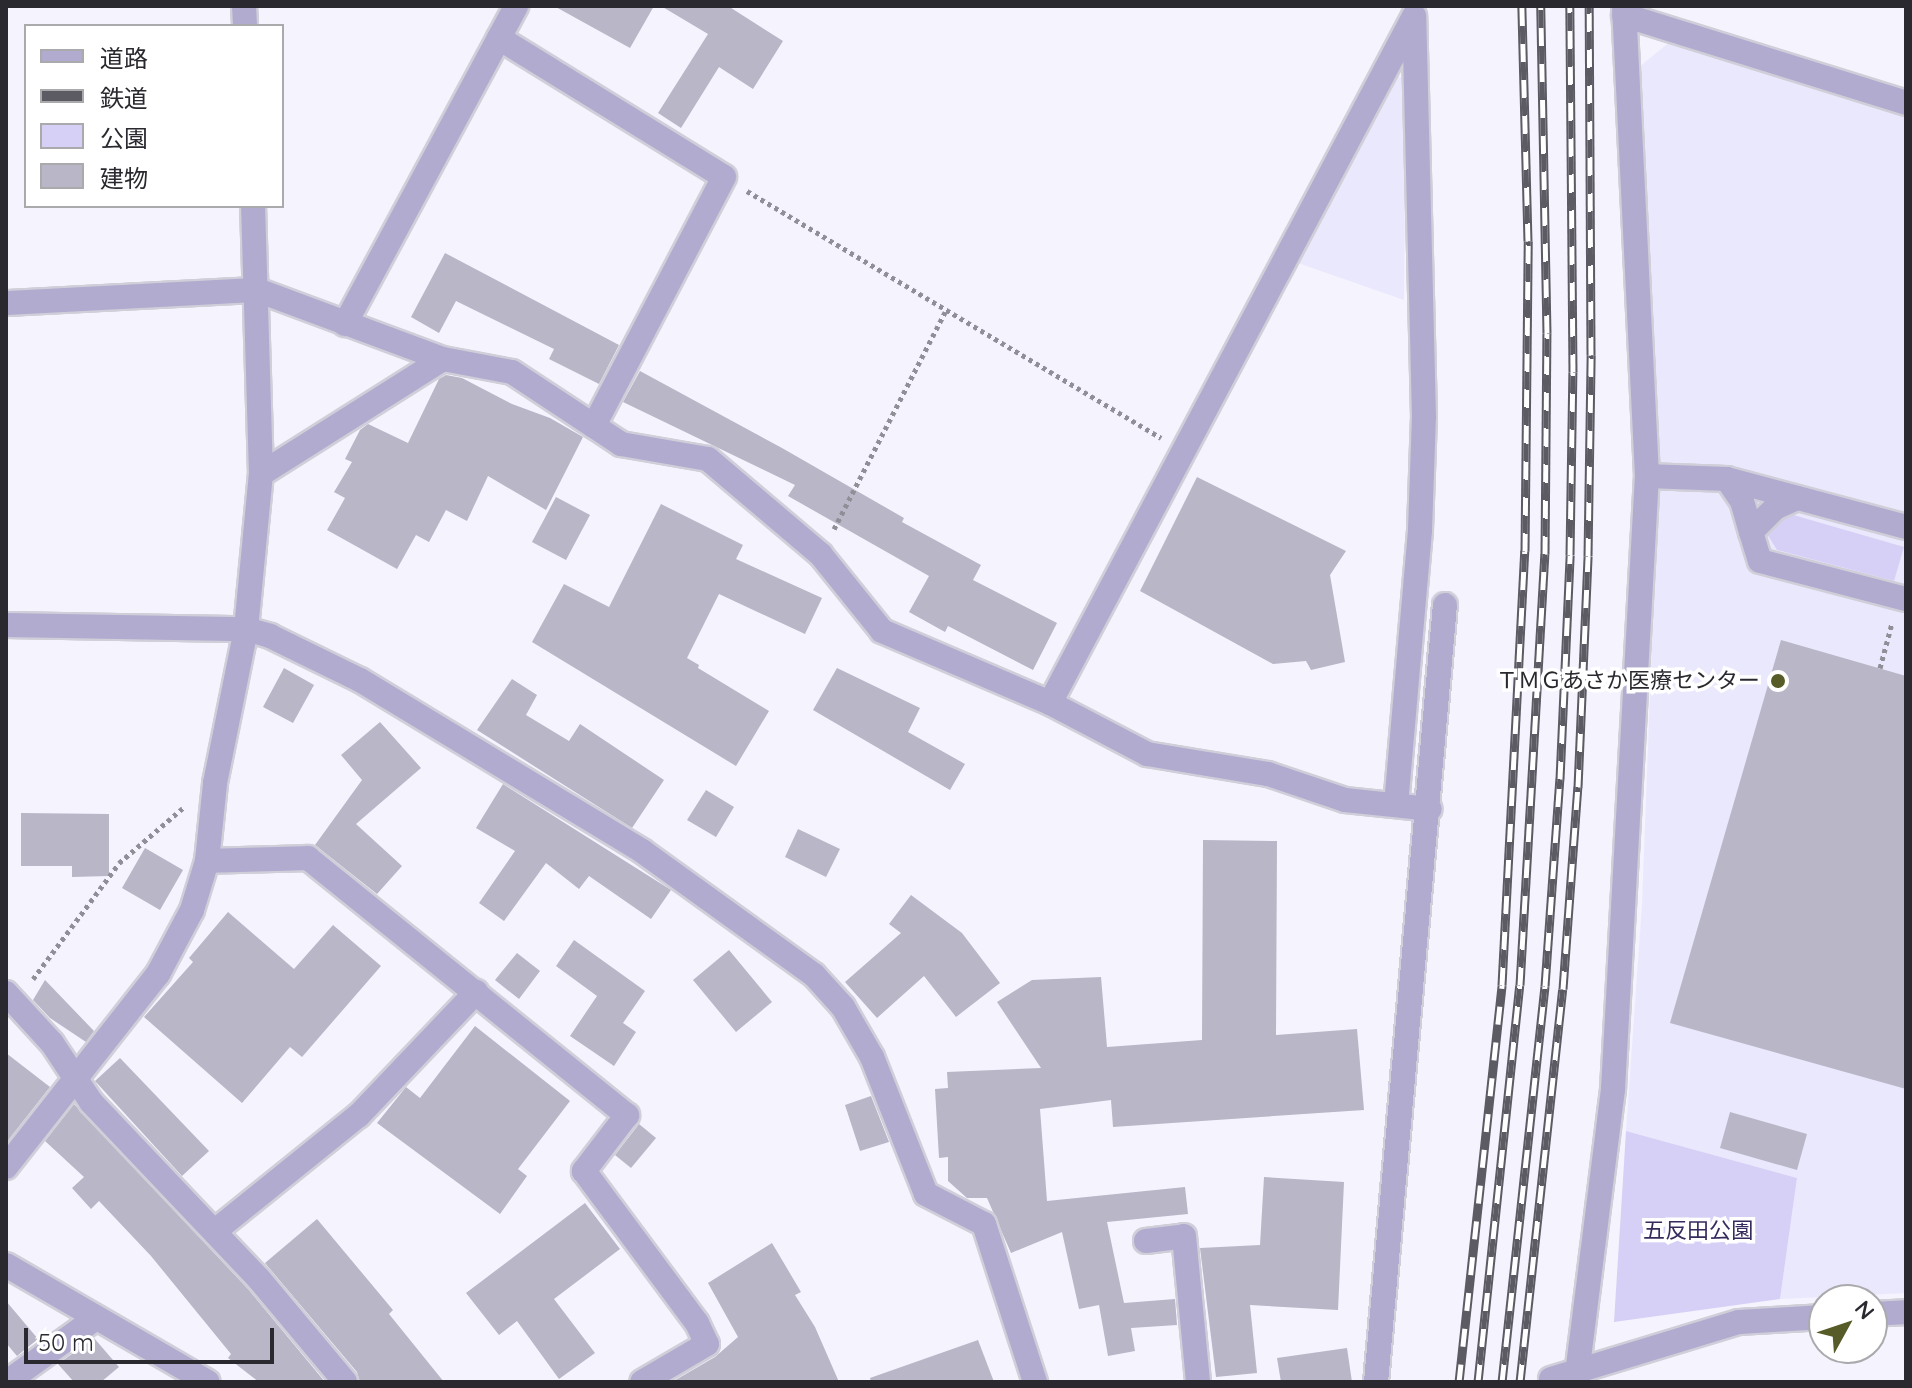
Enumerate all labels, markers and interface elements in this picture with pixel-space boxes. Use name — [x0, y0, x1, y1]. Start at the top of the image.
legend — [24, 24, 284, 208]
text: 道路 — [100, 43, 148, 73]
text: 鉄道 — [100, 83, 148, 113]
text: 公園 — [100, 123, 148, 153]
text: 建物 — [100, 163, 148, 193]
place label: ＴＭＧあさか医療センター — [1496, 668, 1760, 694]
marker: ＴＭＧあさか医療センター — [1767, 670, 1789, 692]
park label: 五反田公園 — [1643, 1218, 1753, 1244]
north arrow — [1808, 1284, 1888, 1364]
text: N — [1849, 1295, 1881, 1325]
scale bar — [28, 1312, 278, 1362]
text: 50 m — [38, 1327, 94, 1357]

